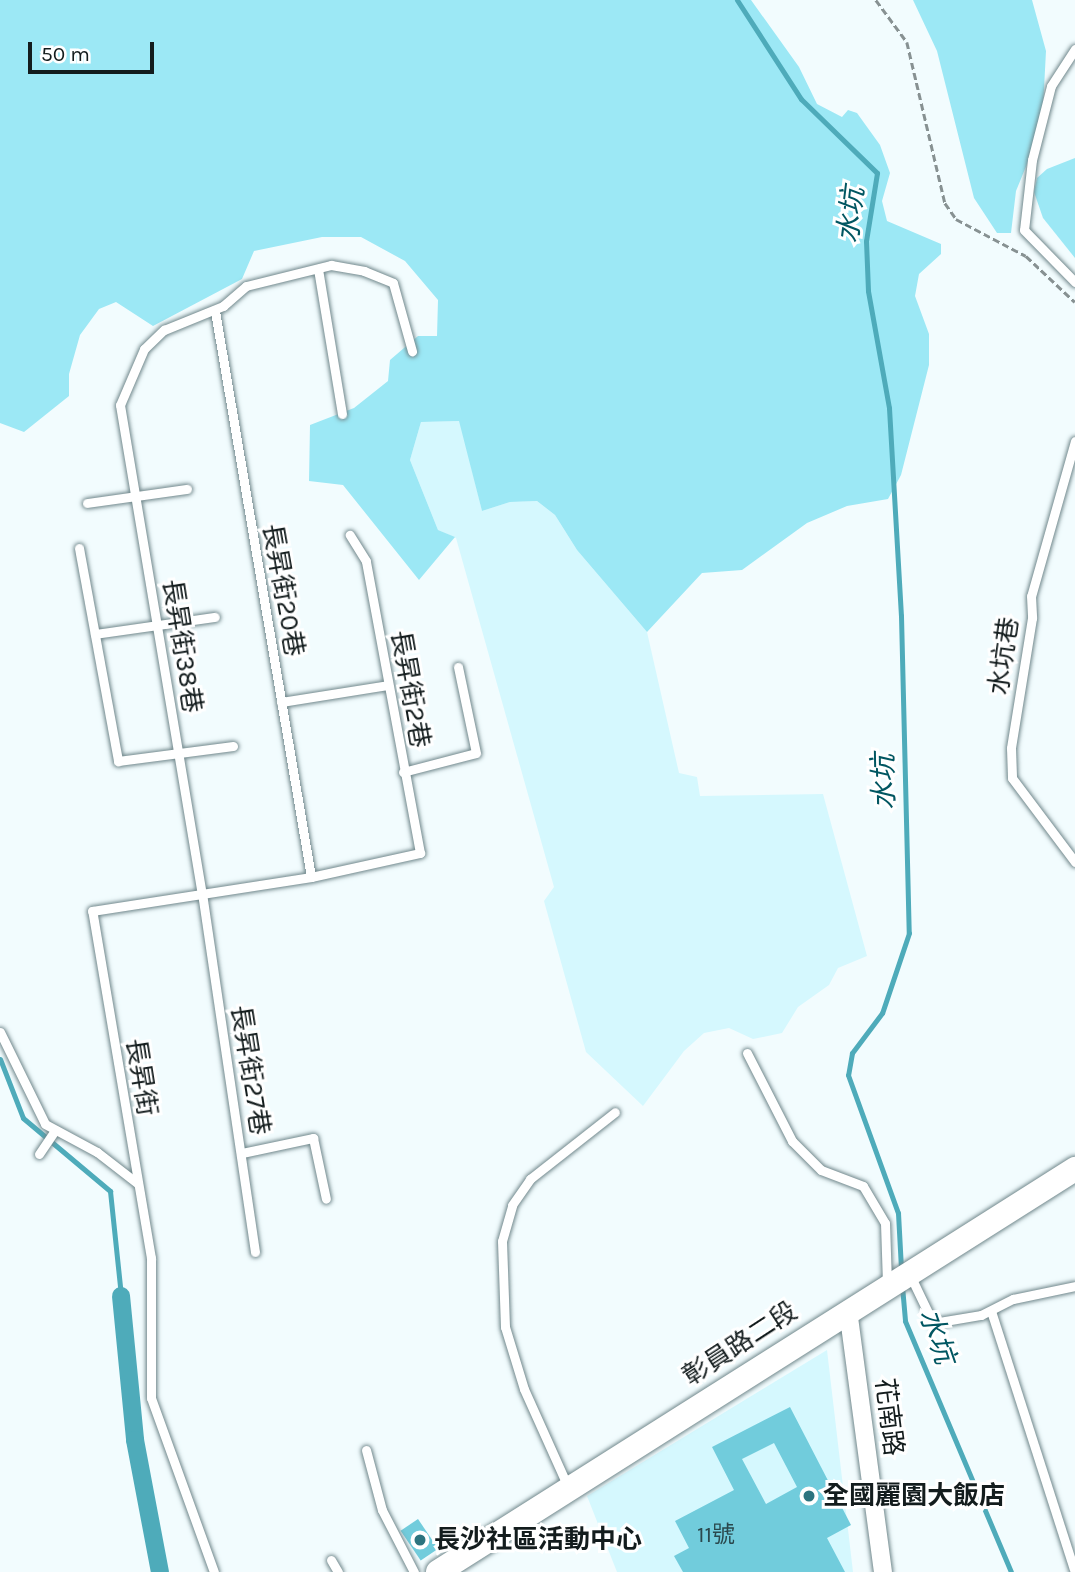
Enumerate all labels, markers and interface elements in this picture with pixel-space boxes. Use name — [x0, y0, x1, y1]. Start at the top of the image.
scale bar — [32, 28, 158, 72]
text: 50 m — [41, 42, 90, 66]
water label: 水坑 — [831, 185, 871, 245]
street label: 長昇街20巷 — [256, 521, 310, 659]
street label: 長昇街38巷 — [156, 577, 208, 715]
street label: 水坑巷 — [983, 615, 1025, 697]
street label: 長昇街2巷 — [384, 628, 436, 750]
water label: 水坑 — [867, 754, 901, 810]
street label: 長昇街27巷 — [224, 1003, 276, 1137]
street label: 長昇街 — [119, 1036, 163, 1118]
street label: 彰員路二段 — [677, 1296, 803, 1392]
water label: 水坑 — [912, 1304, 962, 1368]
street label: 花南路 — [869, 1376, 909, 1458]
place label: 全國麗園大飯店 — [823, 1480, 1005, 1512]
marker: 全國麗園大飯店 — [801, 1488, 817, 1504]
house number: 11號 — [697, 1521, 735, 1549]
place label: 長沙社區活動中心 — [434, 1524, 642, 1556]
marker: 長沙社區活動中心 — [412, 1532, 428, 1548]

